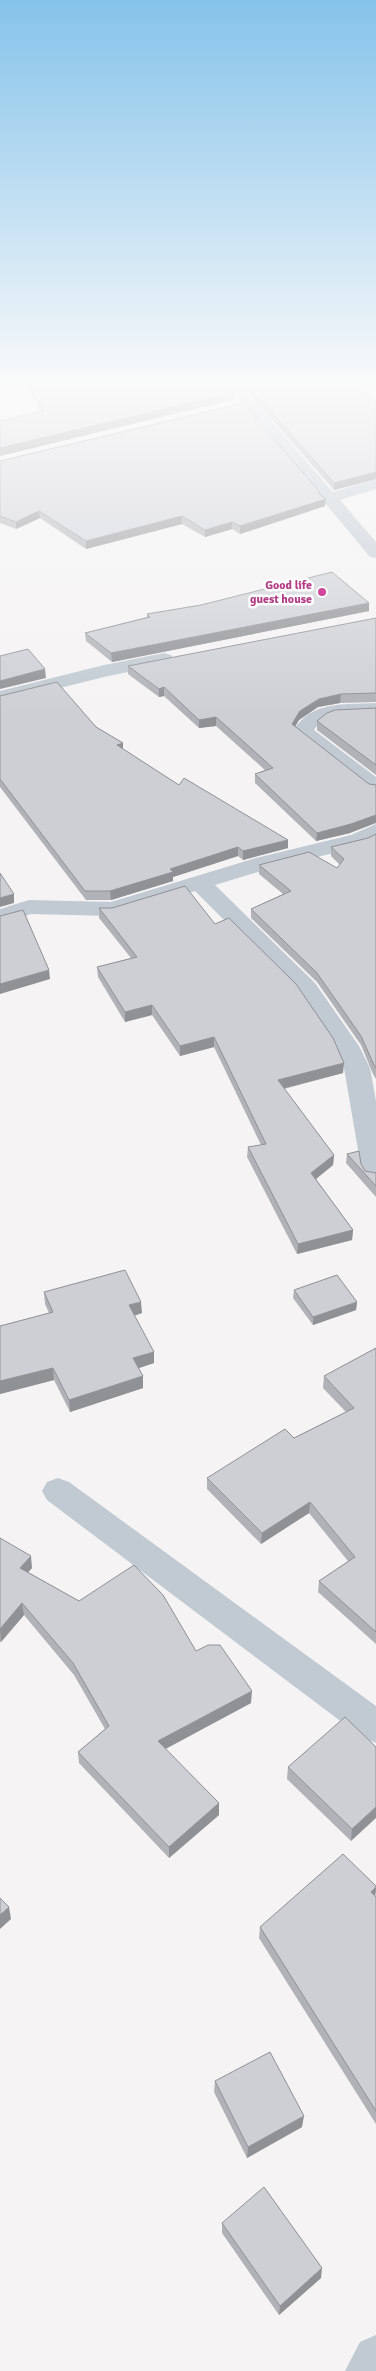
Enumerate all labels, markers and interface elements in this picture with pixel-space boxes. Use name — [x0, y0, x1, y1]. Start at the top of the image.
place label: Good life guest house — [250, 578, 312, 607]
marker: Good life guest house — [316, 586, 328, 598]

